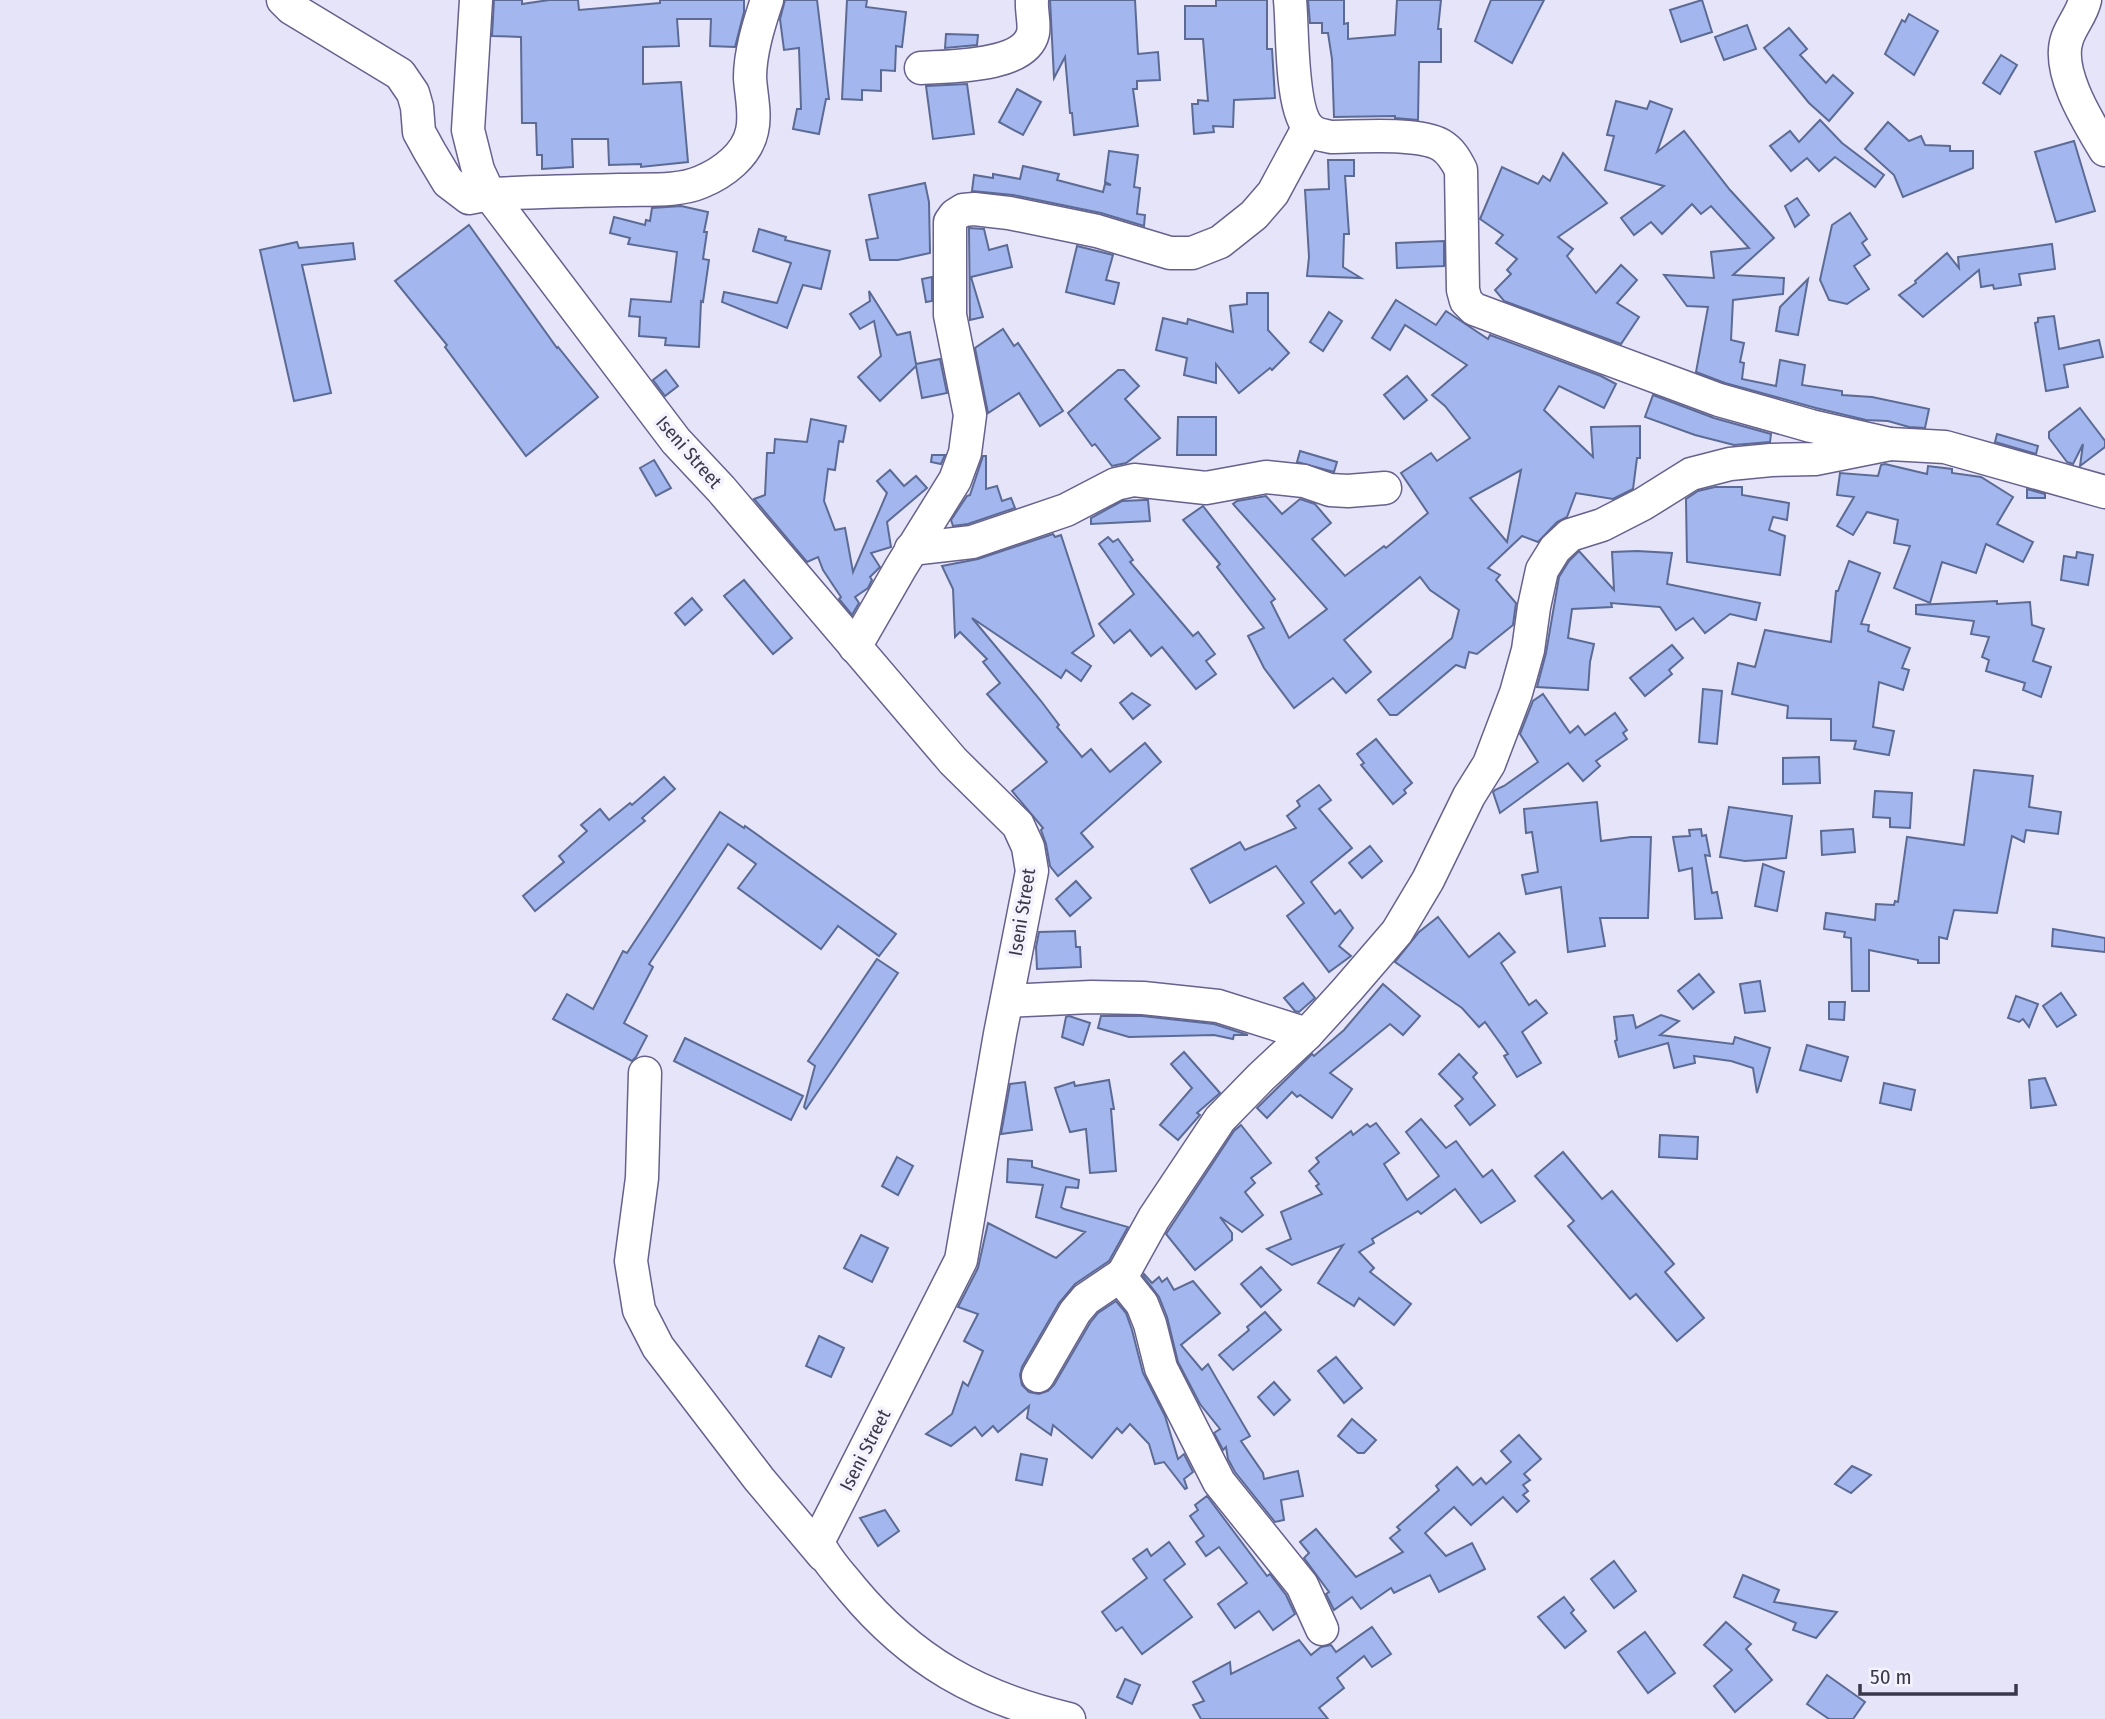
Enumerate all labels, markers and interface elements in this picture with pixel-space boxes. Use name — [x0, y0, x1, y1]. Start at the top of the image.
street label: Iseni Street — [651, 411, 727, 494]
street label: Iseni Street — [1004, 866, 1040, 957]
street label: Iseni Street — [835, 1405, 896, 1495]
scale bar — [1860, 1652, 2016, 1696]
text: 50 m — [1870, 1664, 1912, 1690]

